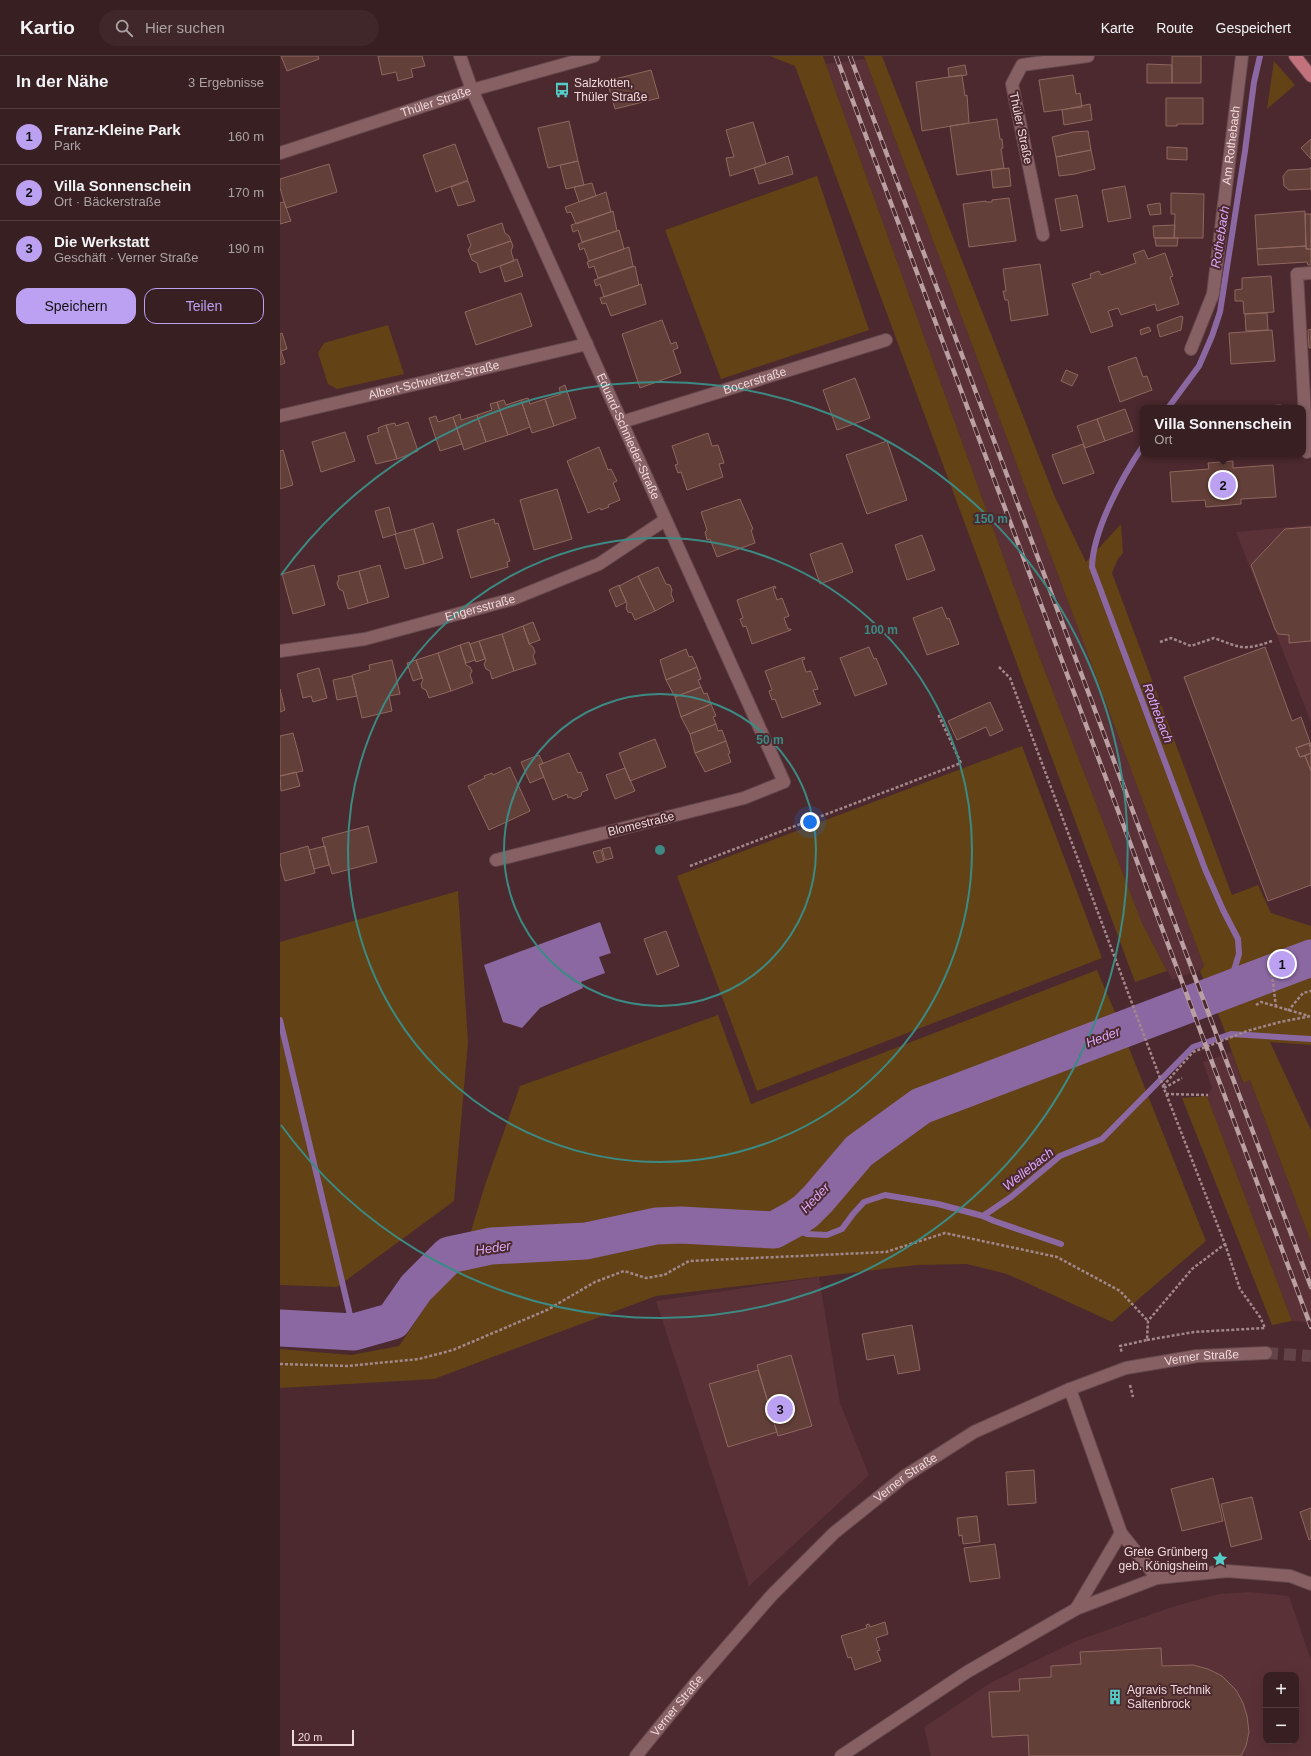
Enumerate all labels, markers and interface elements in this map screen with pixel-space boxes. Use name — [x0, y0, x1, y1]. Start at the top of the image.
search box — [99, 10, 379, 46]
text: Kartio — [20, 17, 75, 38]
icon: search — [113, 17, 135, 39]
text: Hier suchen — [145, 19, 225, 36]
text: Karte — [1101, 20, 1134, 36]
text: Route — [1156, 20, 1194, 36]
text: Gespeichert — [1216, 20, 1291, 36]
text: In der Nähe — [16, 72, 109, 91]
text: 3 Ergebnisse — [188, 75, 264, 90]
place label: Salzkotten, Thüler Straße — [574, 76, 648, 104]
bus stop icon: Salzkotten, Thüler Straße — [553, 81, 571, 99]
street label: Thüler Straße — [399, 84, 473, 120]
street label: Thüler Straße — [1007, 91, 1036, 166]
street label: Am Rothebach — [1219, 105, 1243, 186]
text: Franz-Kleine Park — [54, 121, 181, 138]
text: 1 — [25, 129, 33, 144]
text: 160 m — [228, 129, 264, 144]
text: Park — [54, 138, 81, 153]
text: Villa Sonnenschein — [54, 177, 191, 194]
text: 2 — [25, 185, 33, 200]
text: 170 m — [228, 185, 264, 200]
text: Ort · Bäckerstraße — [54, 194, 161, 209]
water label: Rothebach — [1208, 205, 1232, 269]
text: Die Werkstatt — [54, 233, 150, 250]
text: 3 — [25, 241, 33, 256]
text: 190 m — [228, 241, 264, 256]
text: Geschäft · Verner Straße — [54, 250, 199, 265]
button: Speichern — [16, 288, 136, 324]
button: Teilen — [144, 288, 264, 324]
street label: Albert-Schweitzer-Straße — [367, 358, 501, 402]
street label: Bocerstraße — [721, 364, 788, 397]
street label: Eduard-Schnieder-Straße — [594, 371, 663, 502]
popup — [1140, 405, 1306, 457]
text: Villa Sonnenschein — [1154, 415, 1292, 432]
text: Ort — [1154, 432, 1172, 447]
pin: 2 — [1210, 470, 1236, 500]
text: 150 m — [974, 512, 1008, 526]
street label: Engersstraße — [443, 592, 517, 624]
text: 100 m — [864, 623, 898, 637]
water label: Rothebach — [1140, 681, 1176, 745]
text: 50 m — [756, 733, 784, 747]
street label: Blomestraße — [606, 809, 676, 839]
your location — [800, 812, 820, 832]
centre of rings — [653, 843, 667, 857]
pin: 1 — [1269, 949, 1295, 979]
water label: Heder — [1084, 1023, 1123, 1050]
water label: Wellebach — [1000, 1144, 1056, 1194]
water label: Heder — [797, 1180, 833, 1216]
water label: Heder — [474, 1238, 512, 1258]
street label: Verner Straße — [1164, 1347, 1240, 1368]
pin: 3 — [767, 1394, 793, 1424]
street label: Verner Straße — [871, 1450, 940, 1505]
place label: Grete Grünberg geb. Königsheim — [1119, 1545, 1208, 1573]
place icon: Grete Grünberg geb. Königsheim — [1211, 1550, 1229, 1568]
street label: Verner Straße — [648, 1672, 706, 1739]
map controls — [1263, 1672, 1299, 1744]
button: + — [1263, 1672, 1299, 1708]
place label: Agravis Technik Saltenbrock — [1127, 1683, 1212, 1711]
building icon: Agravis Technik Saltenbrock — [1106, 1688, 1124, 1706]
button: − — [1263, 1708, 1299, 1744]
scale bar — [292, 1728, 354, 1747]
text: 20 m — [298, 1731, 322, 1743]

